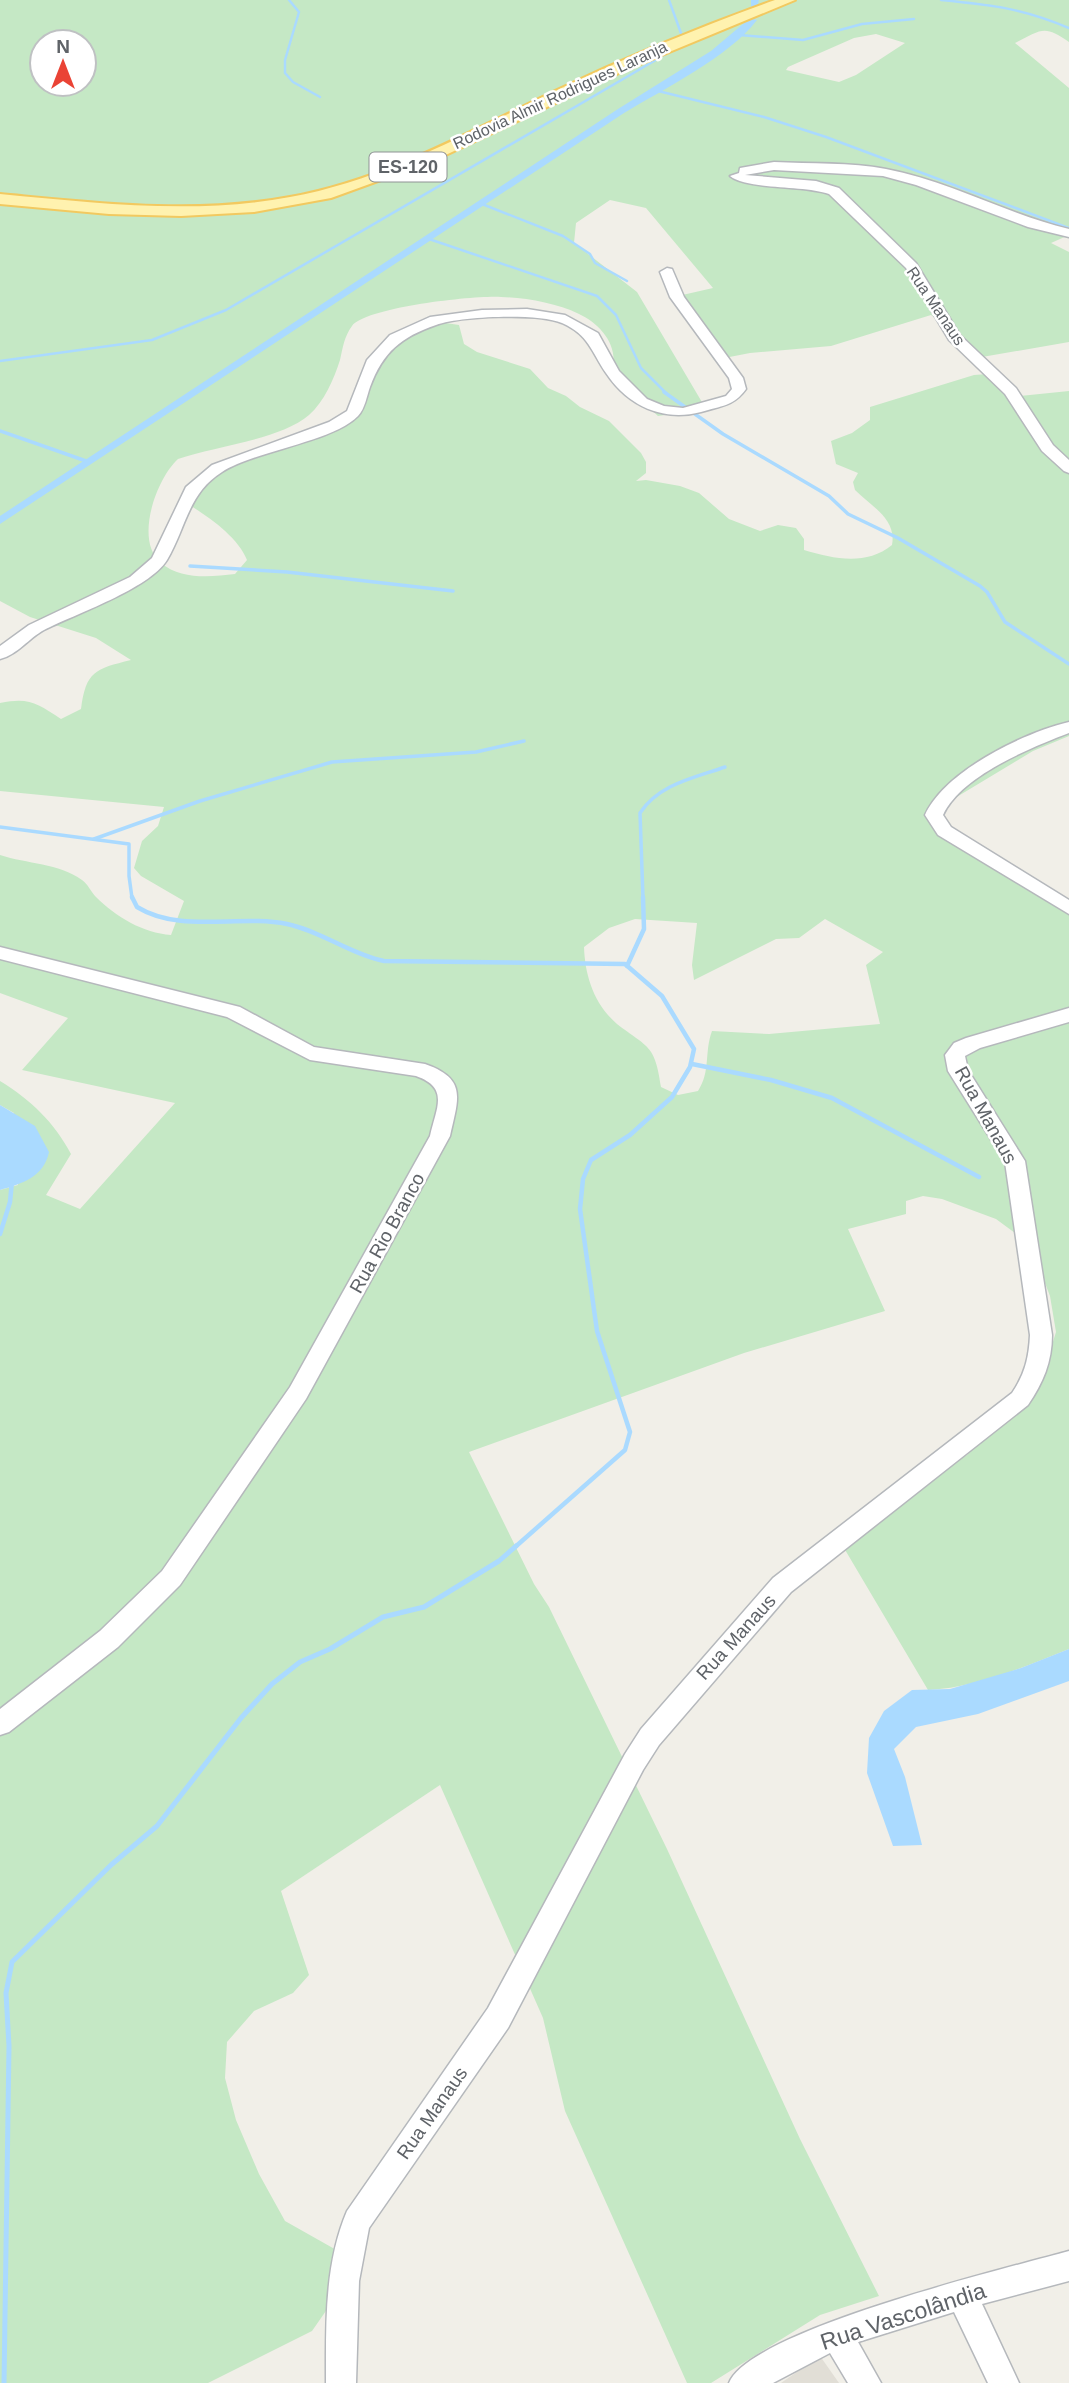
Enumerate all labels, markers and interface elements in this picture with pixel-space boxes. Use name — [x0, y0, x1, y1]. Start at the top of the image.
north arrow — [28, 28, 98, 98]
text: N — [56, 36, 70, 57]
street label: Rodovia Almir Rodrigues Laranja — [450, 38, 670, 152]
road number: ES-120 — [370, 152, 446, 182]
street label: Rua Manaus — [904, 264, 968, 348]
street label: Rua Manaus — [951, 1063, 1021, 1167]
street label: Rua Rio Branco — [345, 1169, 429, 1297]
street label: Rua Manaus — [692, 1590, 780, 1684]
street label: Rua Manaus — [393, 2063, 471, 2163]
street label: Rua Vascolândia — [817, 2277, 989, 2355]

